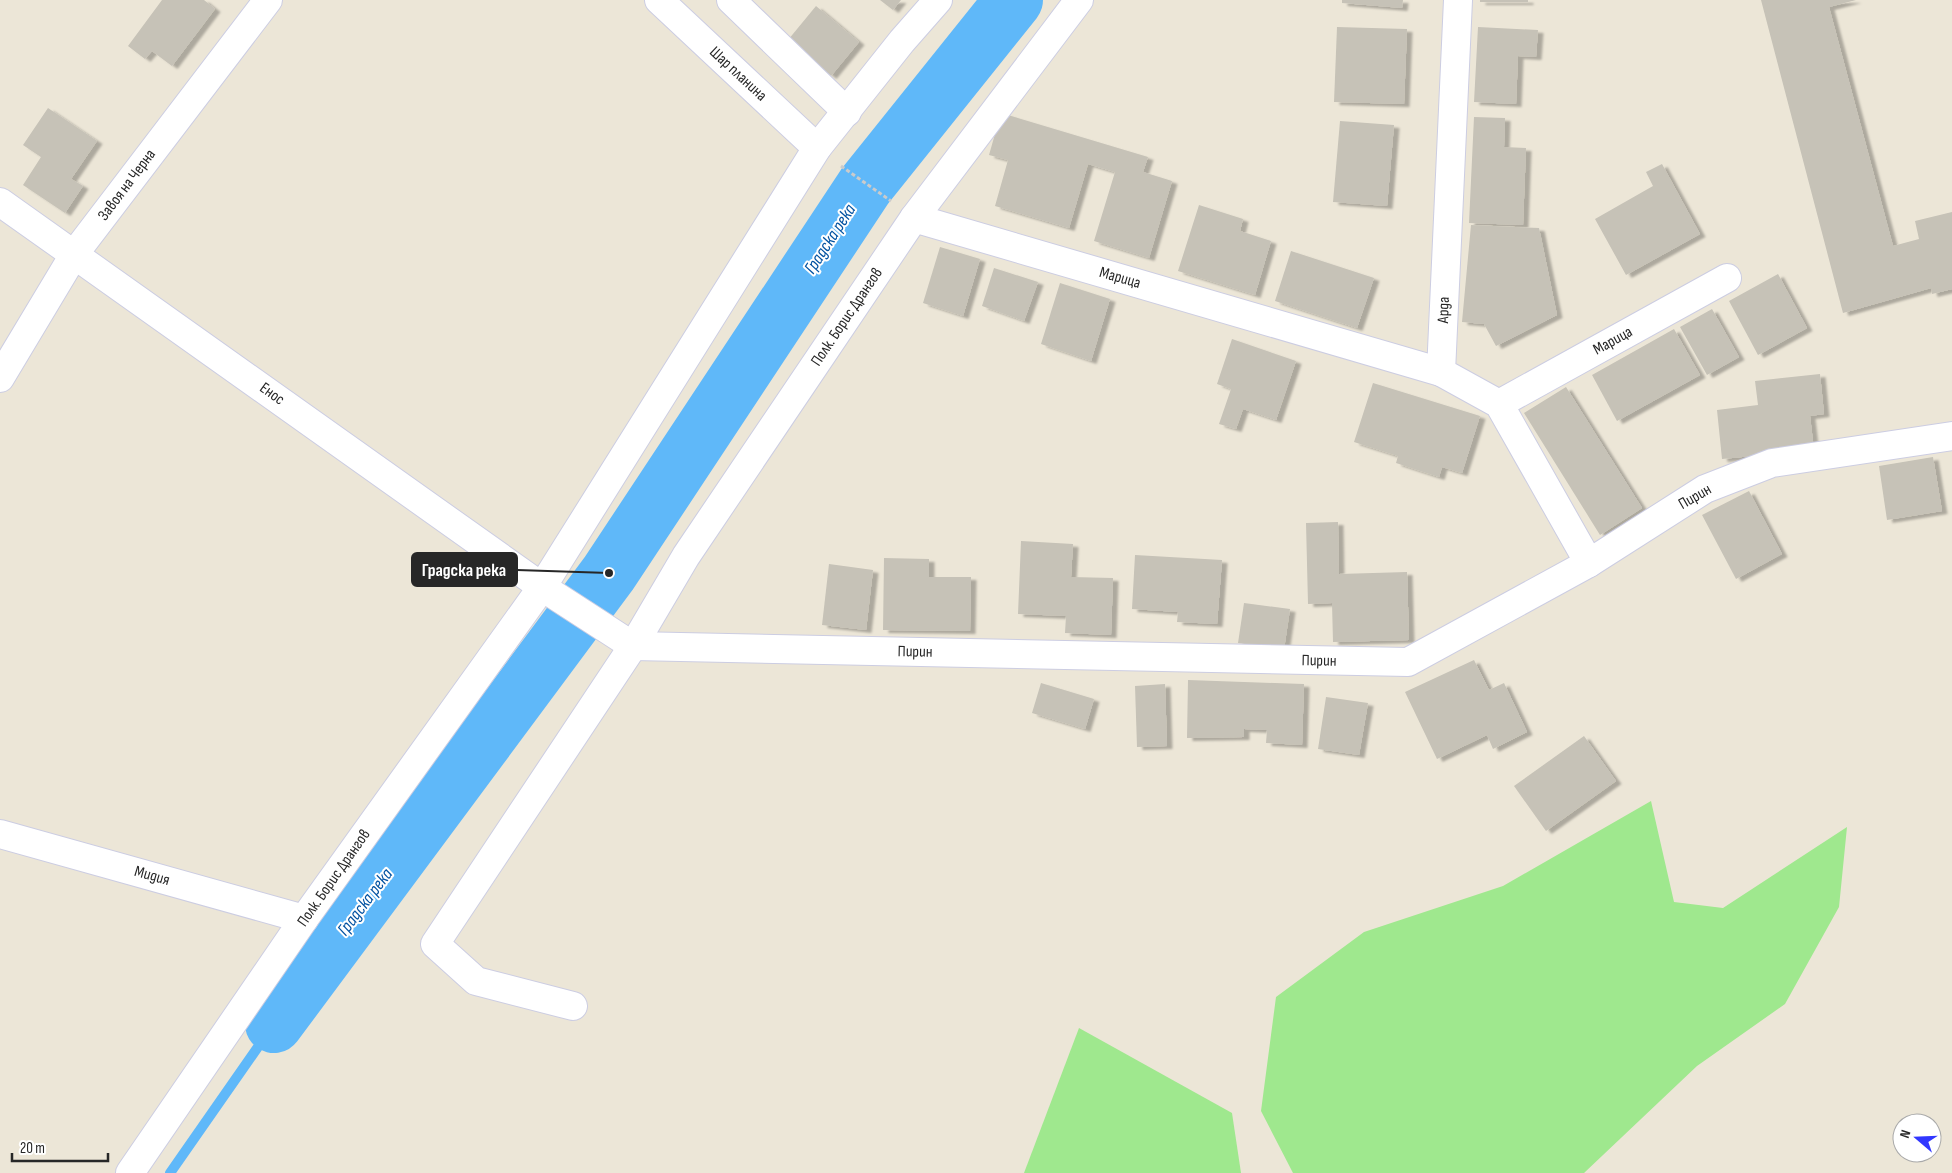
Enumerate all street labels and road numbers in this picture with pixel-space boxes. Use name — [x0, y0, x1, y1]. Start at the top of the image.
street label: Шар планина — [705, 43, 771, 105]
street label: Завоя на Черна — [94, 146, 160, 224]
street label: Марица — [1097, 263, 1143, 293]
street label: Полк. Борис Дрангов — [807, 264, 887, 370]
street label: Арда — [1434, 296, 1454, 325]
street label: Марица — [1590, 323, 1636, 359]
street label: Енос — [256, 379, 288, 409]
street label: Пирин — [1675, 480, 1715, 514]
street label: Пирин — [897, 642, 933, 662]
street label: Пирин — [1301, 651, 1337, 671]
street label: Полк. Борис Дрангов — [293, 826, 375, 930]
street label: Мидия — [132, 862, 172, 890]

